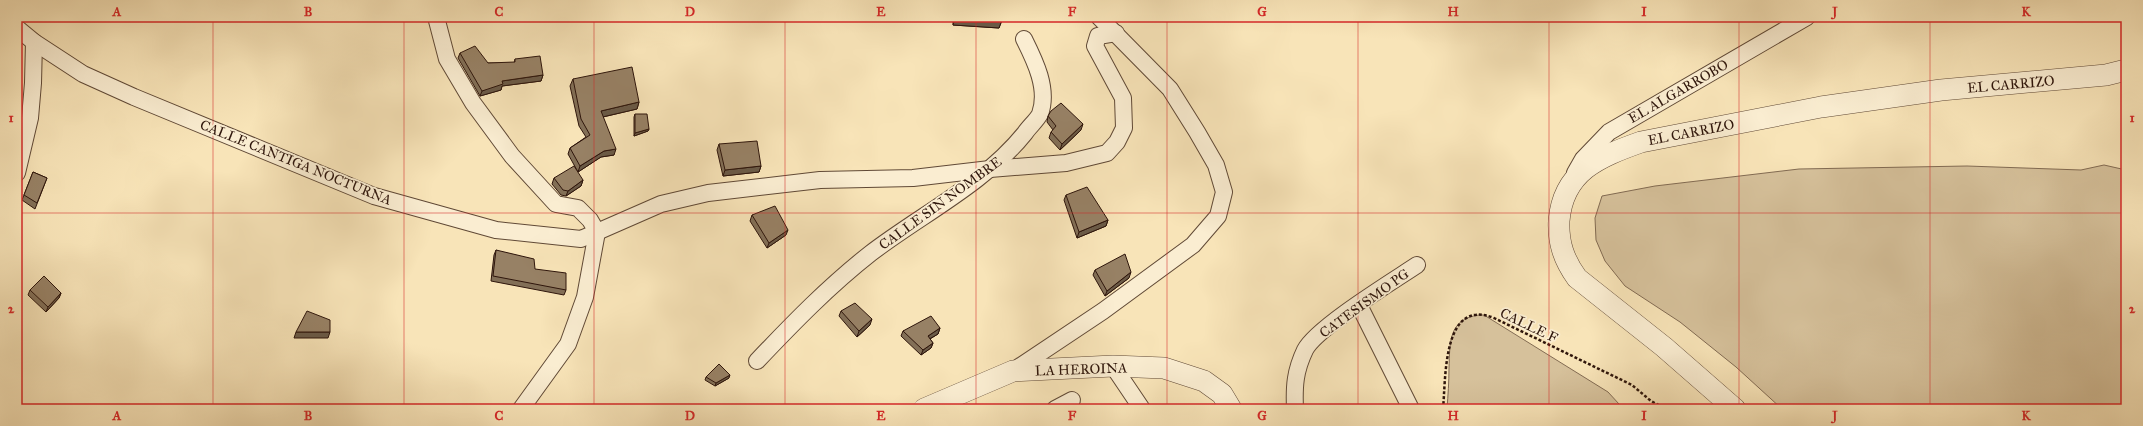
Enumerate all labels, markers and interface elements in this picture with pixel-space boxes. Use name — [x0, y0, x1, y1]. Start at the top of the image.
text: A — [112, 4, 122, 20]
text: B — [304, 4, 313, 20]
text: C — [495, 4, 504, 20]
text: D — [685, 4, 695, 20]
text: E — [876, 4, 886, 20]
text: F — [1068, 4, 1077, 20]
text: G — [1257, 4, 1267, 20]
text: H — [1447, 4, 1459, 20]
text: I — [1641, 4, 1647, 20]
text: J — [1830, 4, 1838, 20]
text: K — [2021, 4, 2031, 20]
street label: EL ALGARROBO — [1625, 56, 1731, 127]
street label: EL CARRIZO — [1967, 72, 2055, 97]
text: 1 — [8, 110, 14, 126]
text: 1 — [2129, 110, 2135, 126]
street label: CALLE CANTIGA NOCTURNA — [197, 116, 395, 209]
street label: EL CARRIZO — [1647, 116, 1736, 149]
street label: CALLE SIN NOMBRE — [876, 153, 1005, 254]
street label: CATESISMO PG — [1316, 265, 1412, 342]
text: 2 — [8, 301, 15, 317]
text: 2 — [2129, 301, 2136, 317]
street label: CALLE F — [1497, 304, 1560, 347]
street label: LA HEROINA — [1034, 359, 1128, 380]
text: A — [112, 408, 122, 424]
text: B — [304, 408, 313, 424]
text: C — [495, 408, 504, 424]
text: D — [685, 408, 695, 424]
text: E — [876, 408, 886, 424]
text: F — [1068, 408, 1077, 424]
text: G — [1257, 408, 1267, 424]
text: H — [1447, 408, 1459, 424]
text: I — [1641, 408, 1647, 424]
text: J — [1830, 408, 1838, 424]
text: K — [2021, 408, 2031, 424]

